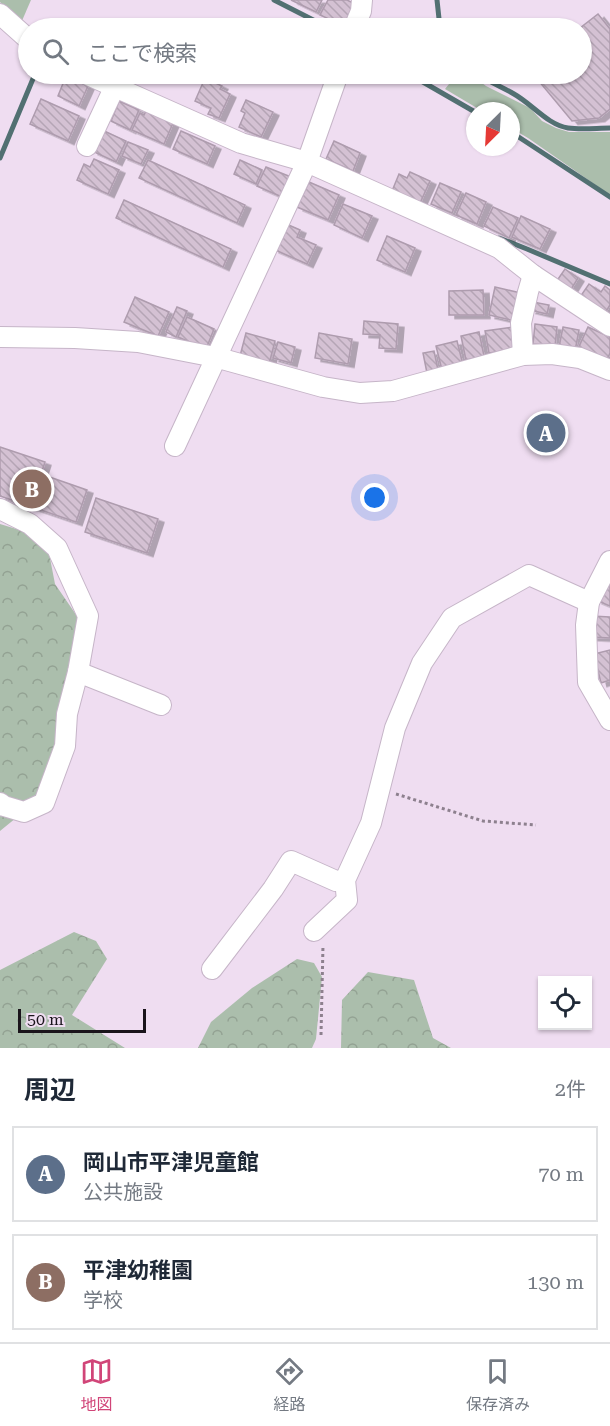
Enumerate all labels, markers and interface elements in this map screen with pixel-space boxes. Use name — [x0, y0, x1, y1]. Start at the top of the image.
search box — [18, 18, 592, 84]
icon: search — [39, 35, 72, 68]
text: ここで検索 — [87, 41, 197, 66]
north arrow — [466, 102, 520, 156]
pin: A — [526, 410, 566, 456]
pin: B — [12, 466, 51, 512]
your location — [360, 483, 389, 512]
map controls — [538, 976, 592, 1030]
button: locate — [538, 976, 592, 1030]
scale bar — [18, 1006, 146, 1034]
text: 50 m — [27, 1010, 64, 1029]
text: 周辺 — [24, 1075, 76, 1105]
text: 2件 — [555, 1077, 586, 1101]
text: 岡山市平津児童館 — [83, 1150, 259, 1175]
text: A — [38, 1162, 53, 1186]
text: 70 m — [538, 1162, 584, 1186]
text: 公共施設 — [83, 1180, 163, 1204]
text: 平津幼稚園 — [83, 1258, 193, 1283]
text: B — [38, 1270, 53, 1294]
text: 130 m — [527, 1270, 584, 1294]
text: 学校 — [83, 1288, 123, 1312]
tab: 地図 — [80, 1355, 113, 1415]
tab: 経路 — [273, 1355, 306, 1415]
tab: 保存済み — [466, 1355, 530, 1415]

